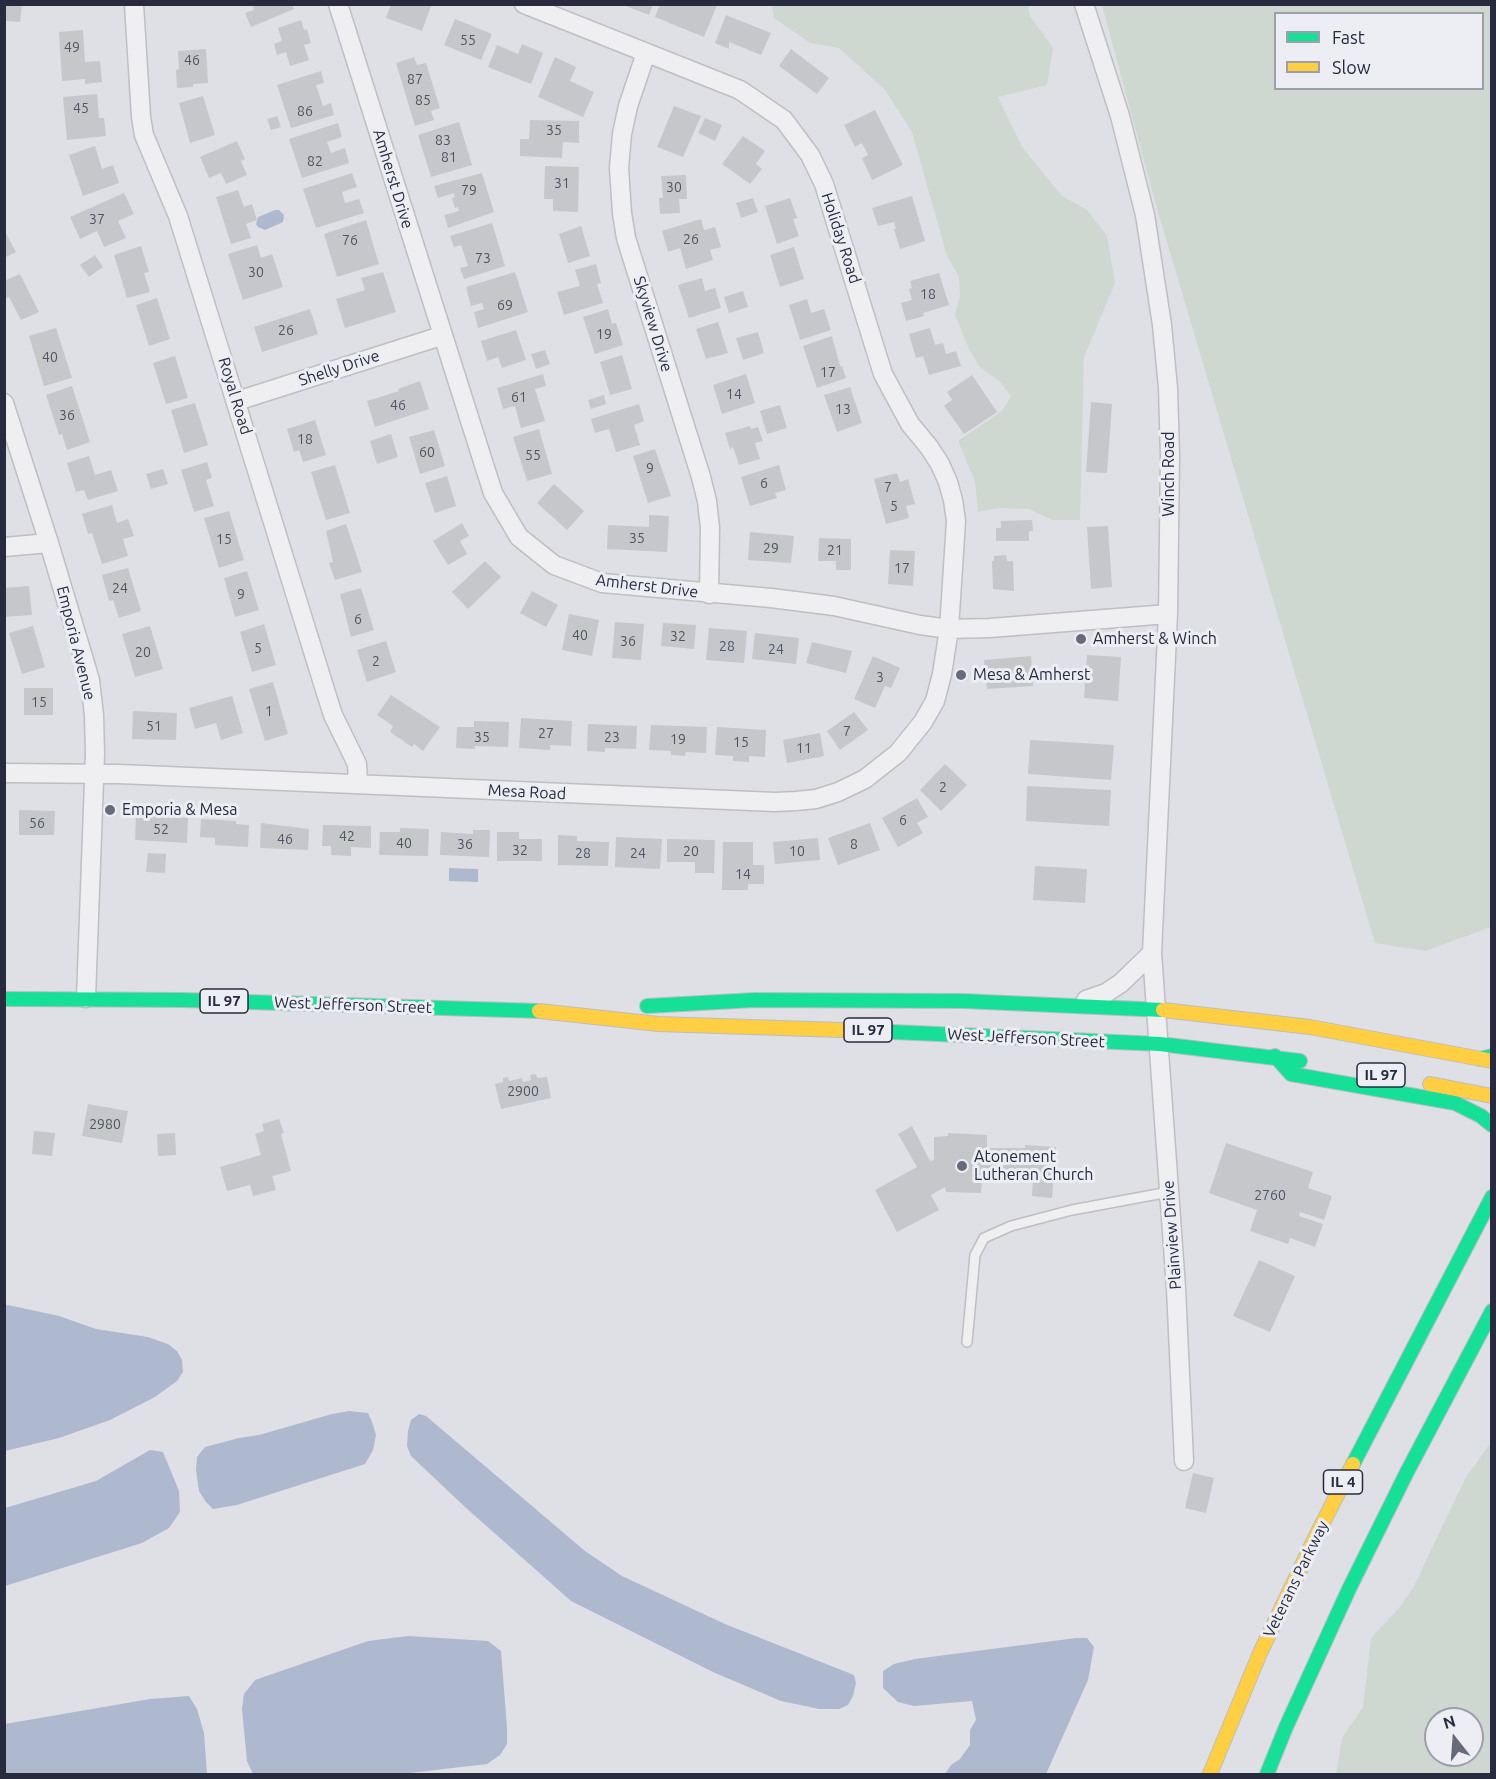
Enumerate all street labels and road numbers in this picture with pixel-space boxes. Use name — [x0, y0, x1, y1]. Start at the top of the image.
street label: Amherst Drive — [369, 127, 417, 231]
street label: Holiday Road — [817, 190, 865, 286]
street label: Skyview Drive — [629, 274, 677, 374]
street label: Shelly Drive — [296, 346, 382, 390]
street label: Royal Road — [214, 355, 256, 437]
street label: Winch Road — [1159, 431, 1179, 517]
street label: Amherst Drive — [595, 570, 699, 602]
street label: Emporia Avenue — [53, 584, 99, 702]
street label: Mesa Road — [487, 780, 567, 804]
road number: IL 97 — [200, 989, 248, 1013]
street label: West Jefferson Street — [274, 993, 432, 1017]
road number: IL 97 — [844, 1018, 892, 1042]
street label: West Jefferson Street — [947, 1024, 1105, 1052]
road number: IL 97 — [1357, 1063, 1405, 1087]
street label: Plainview Drive — [1159, 1180, 1185, 1290]
road number: IL 4 — [1324, 1470, 1362, 1494]
street label: Veterans Parkway — [1259, 1517, 1333, 1641]

